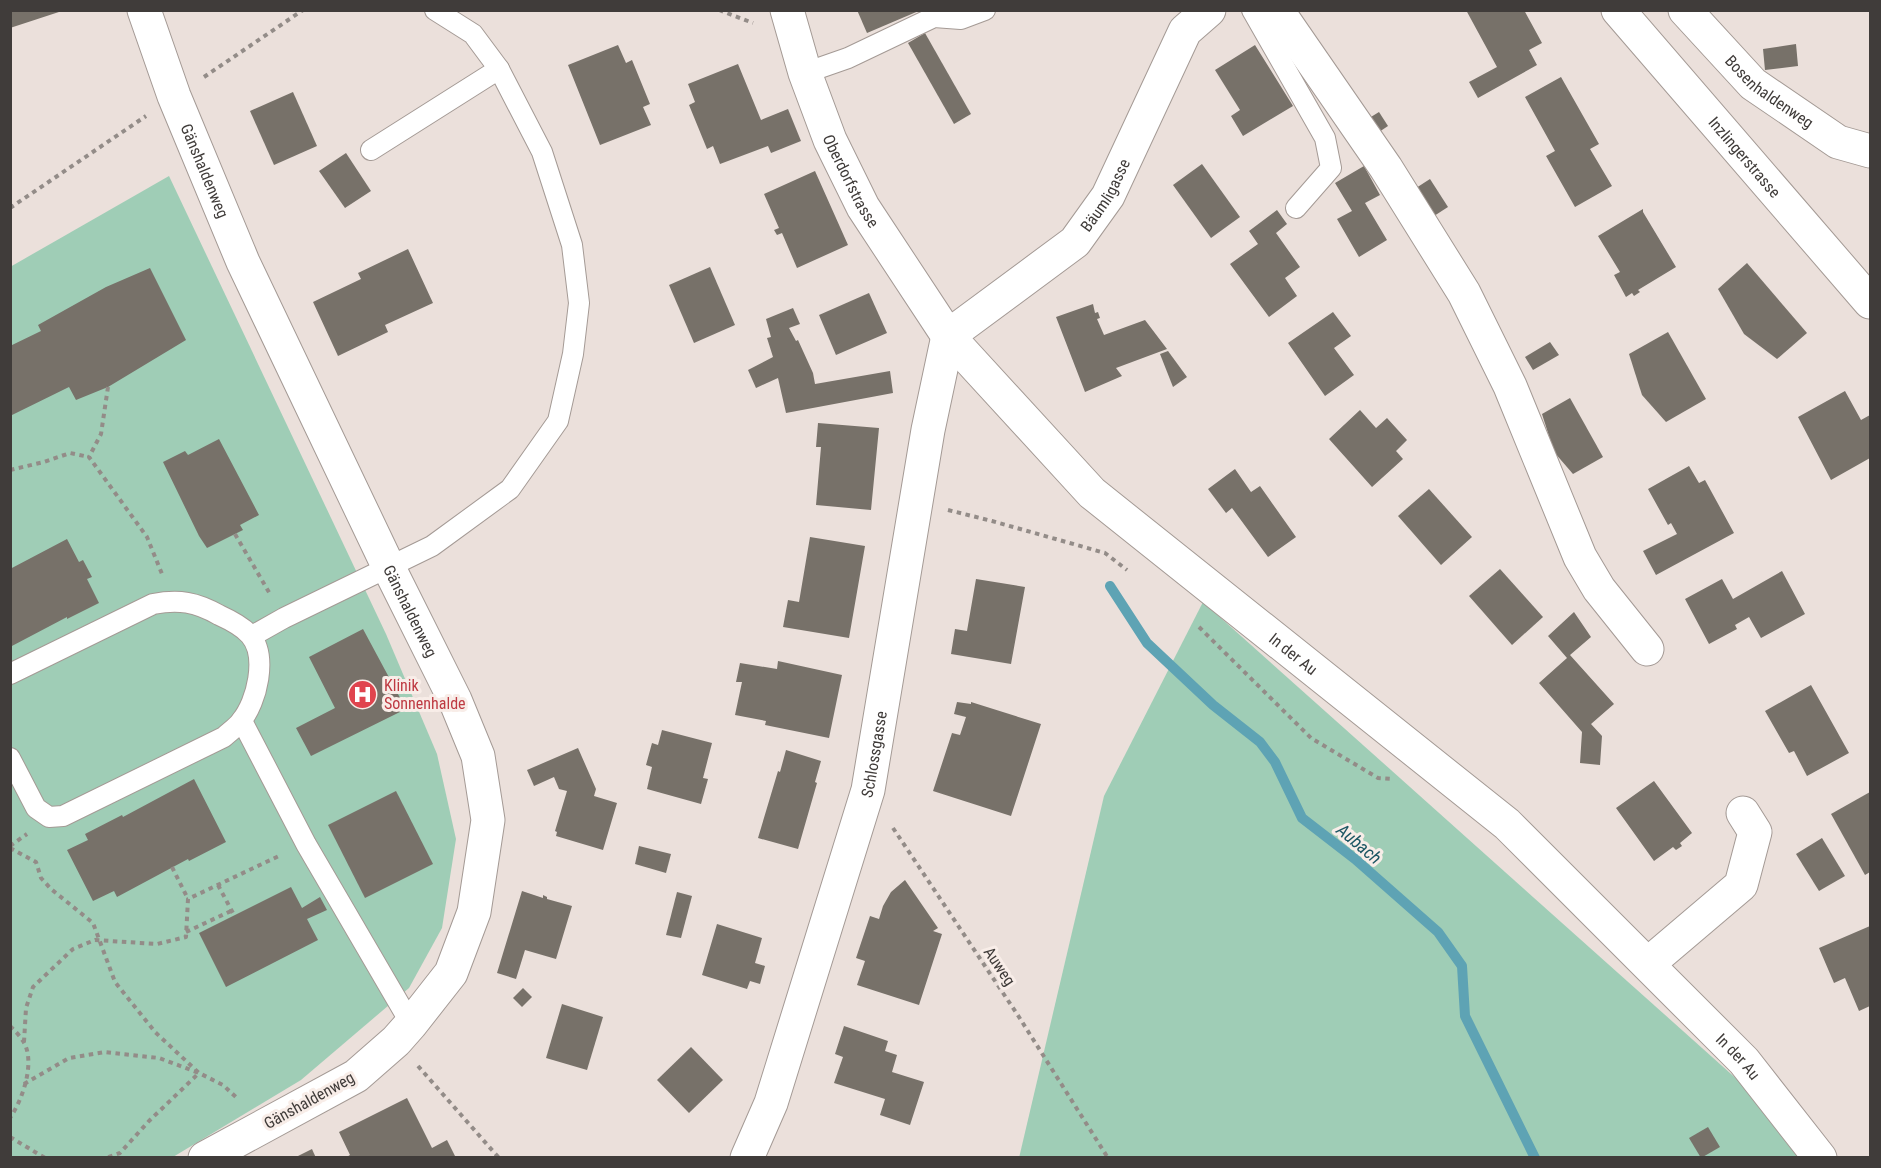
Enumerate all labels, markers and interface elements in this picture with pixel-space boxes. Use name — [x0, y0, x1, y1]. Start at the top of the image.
street label: Bosenhaldenweg — [1721, 51, 1817, 132]
street label: Inzlingerstrasse — [1704, 113, 1784, 201]
street label: Gänshaldenweg — [177, 121, 233, 221]
street label: Oberdorfstrasse — [819, 132, 883, 231]
street label: Bäumligasse — [1077, 156, 1134, 235]
street label: Gänshaldenweg — [379, 562, 441, 660]
street label: In der Au — [1265, 629, 1321, 679]
place label: Klinik Sonnenhalde — [384, 676, 466, 713]
hospital icon: Klinik Sonnenhalde — [347, 678, 379, 710]
street label: Schlossgasse — [857, 710, 891, 800]
water label: Aubach — [1332, 818, 1386, 868]
street label: Auweg — [980, 943, 1019, 989]
street label: In der Au — [1712, 1030, 1764, 1084]
street label: Gänshaldenweg — [261, 1068, 358, 1133]

